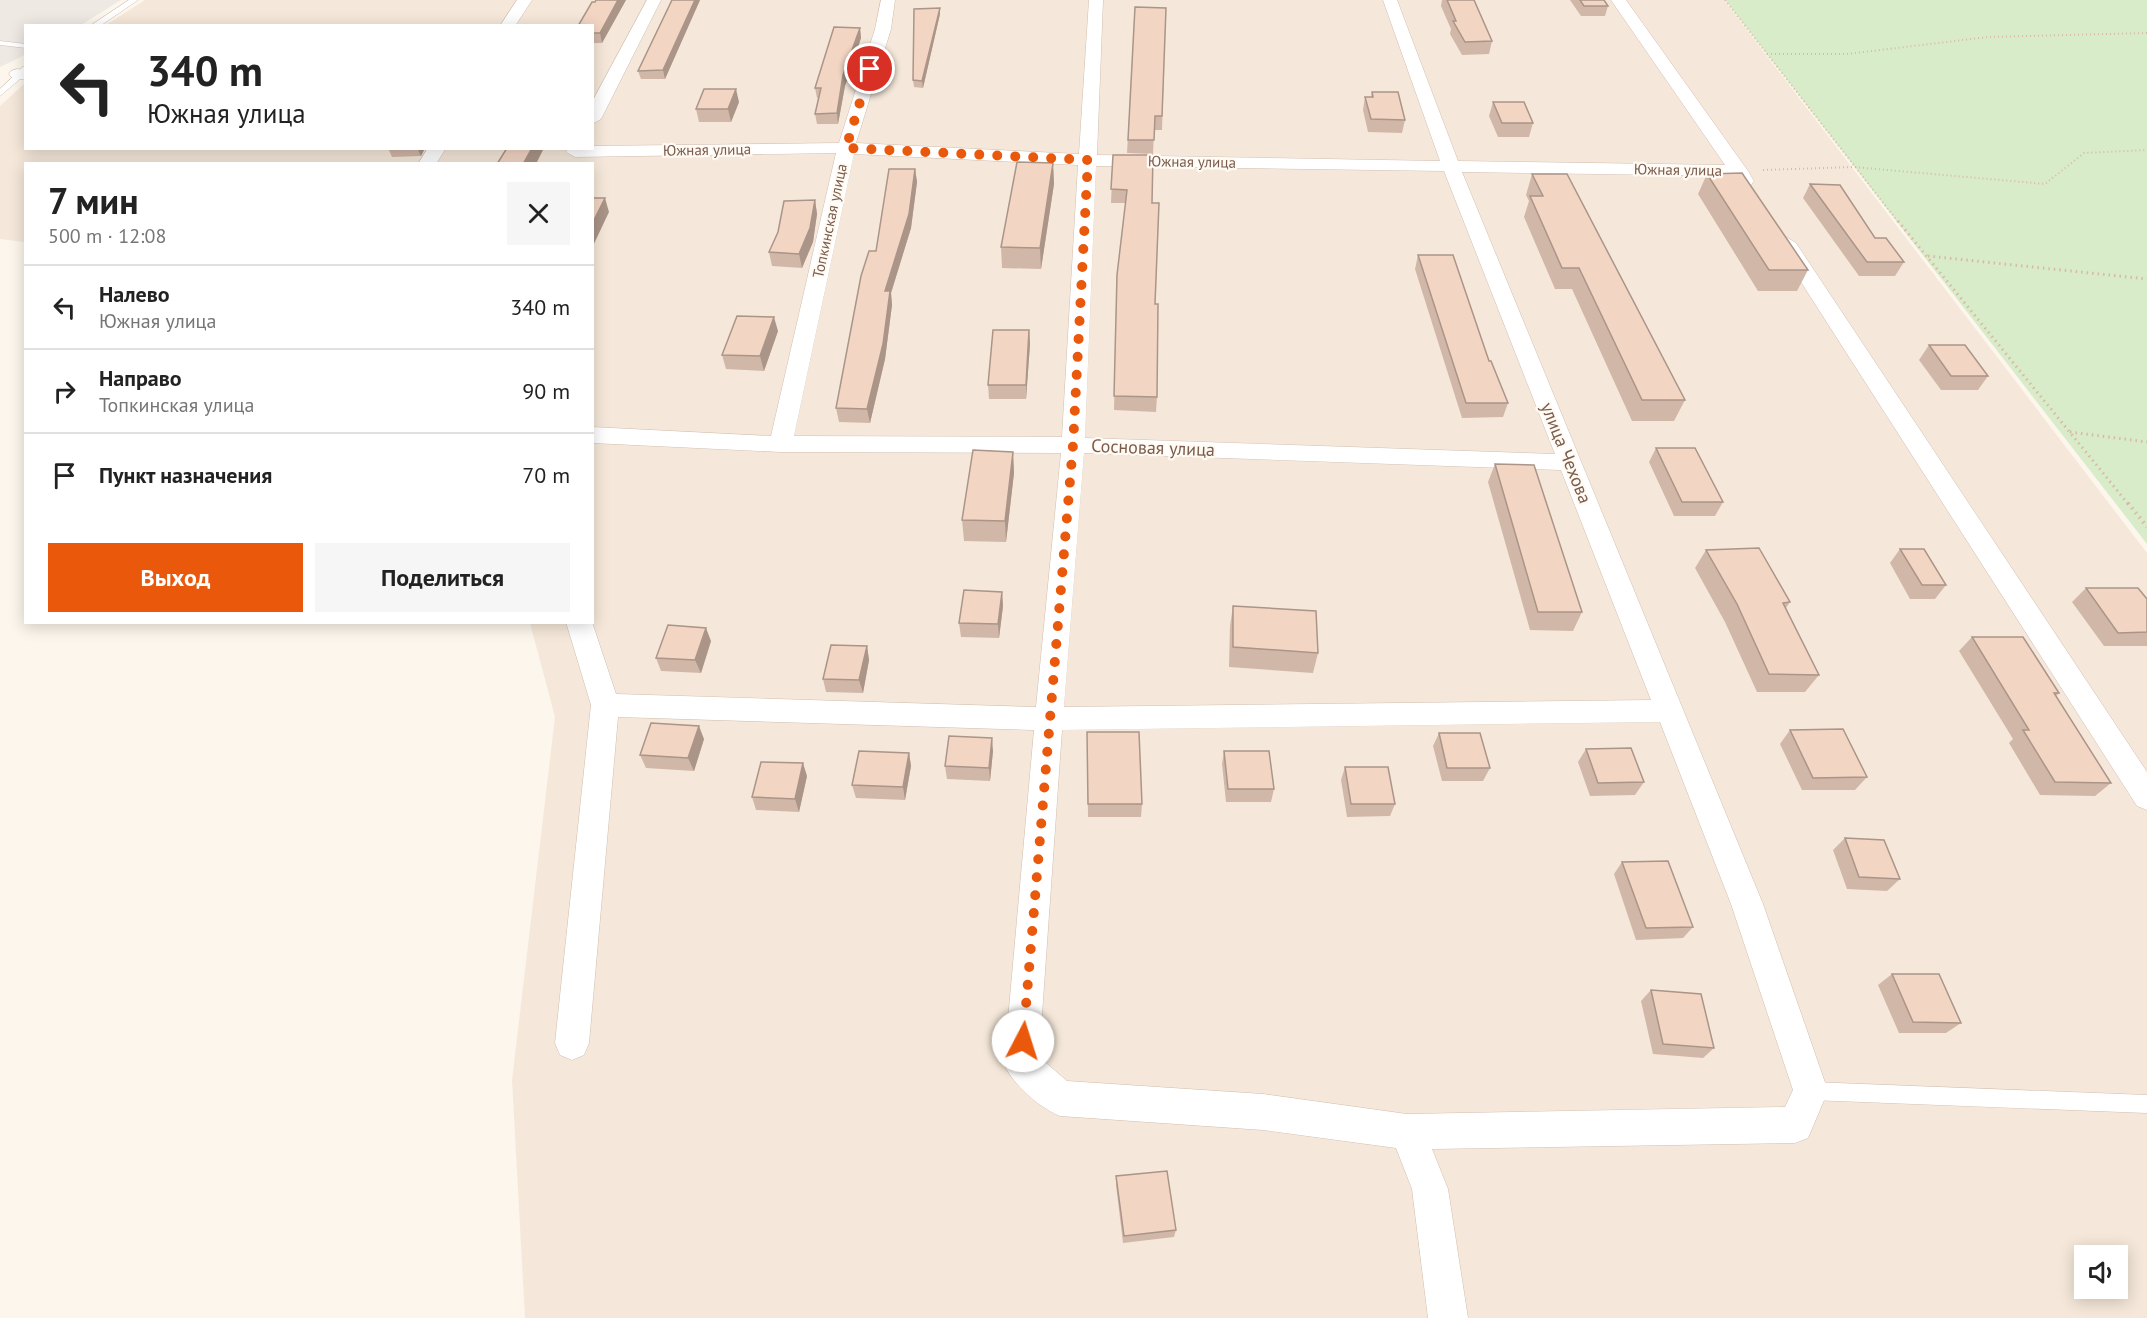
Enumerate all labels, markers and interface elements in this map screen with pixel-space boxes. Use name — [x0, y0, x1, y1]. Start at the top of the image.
text: 340 m — [147, 43, 263, 98]
pin — [844, 43, 895, 94]
icon: left — [48, 48, 126, 126]
icon: arrive — [853, 52, 886, 85]
text: Южная улица — [147, 96, 306, 130]
street label: Южная улица — [663, 139, 751, 160]
street label: Южная улица — [1148, 151, 1236, 172]
street label: Южная улица — [1634, 159, 1722, 180]
street label: Топкинская улица — [808, 162, 851, 280]
text: 7 мин — [48, 177, 139, 224]
button: close — [507, 182, 570, 245]
text: 500 m · 12:08 — [48, 223, 166, 249]
text: Налево — [99, 280, 170, 308]
icon: left — [48, 291, 81, 324]
text: 340 m — [510, 293, 570, 321]
text: Южная улица — [99, 308, 217, 334]
text: Направо — [99, 364, 182, 392]
icon: right — [48, 375, 81, 408]
text: 90 m — [522, 377, 570, 405]
text: Топкинская улица — [99, 392, 254, 418]
street label: улица Чехова — [1536, 399, 1597, 507]
street label: Сосновая улица — [1091, 434, 1215, 461]
icon: arrive — [48, 459, 81, 492]
text: Пункт назначения — [99, 461, 272, 489]
text: 70 m — [522, 461, 570, 489]
button: Выход — [48, 543, 303, 612]
button: Поделиться — [315, 543, 570, 612]
position arrow — [991, 1009, 1055, 1073]
map controls — [2074, 1245, 2128, 1299]
button: sound — [2074, 1245, 2128, 1299]

